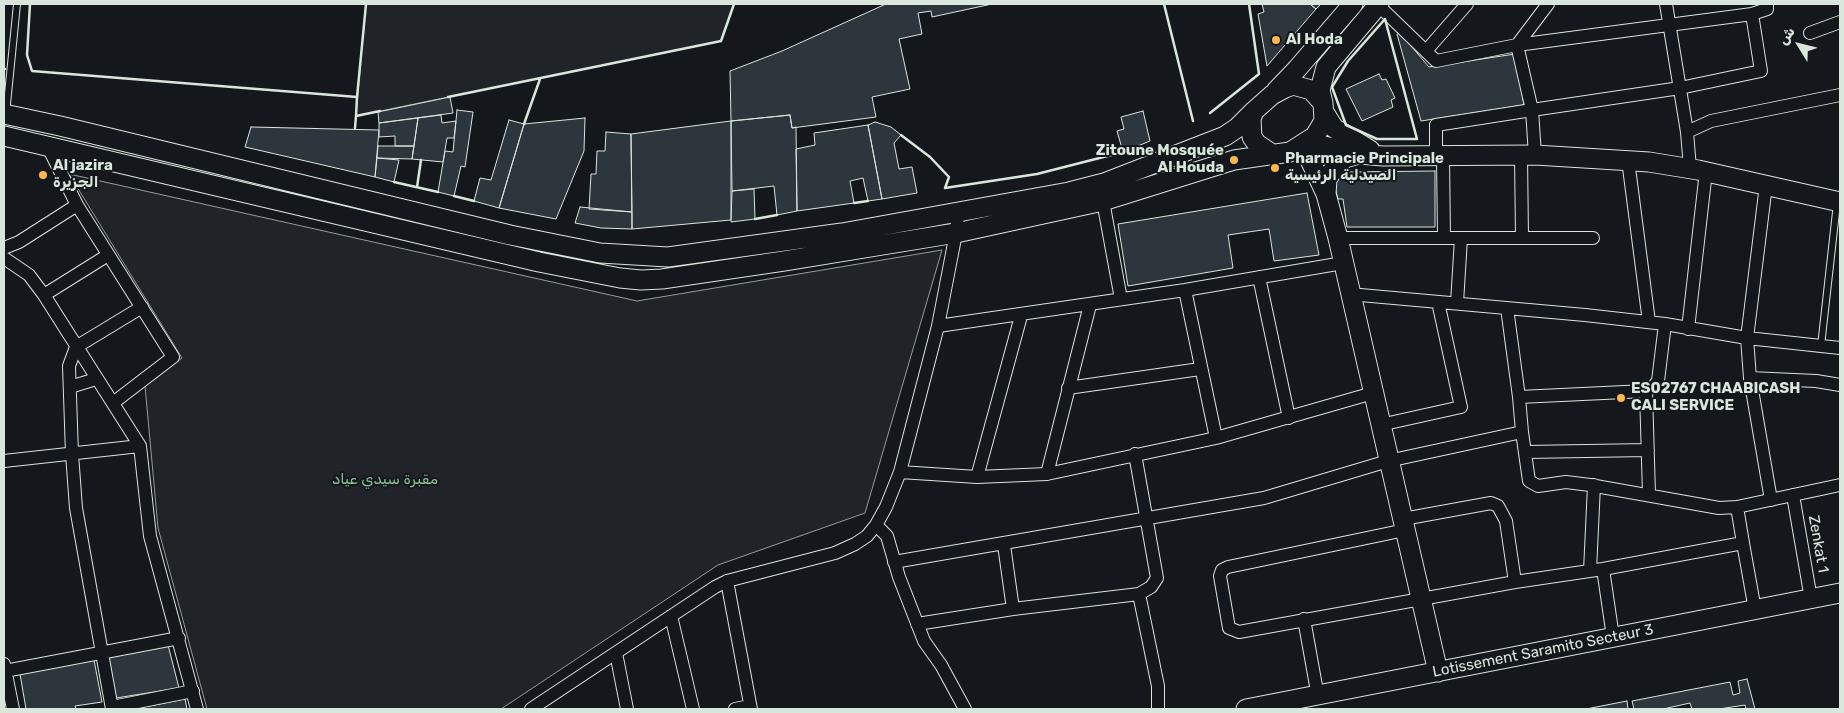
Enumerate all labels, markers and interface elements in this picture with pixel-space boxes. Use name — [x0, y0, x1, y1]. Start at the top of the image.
north arrow — [1774, 20, 1824, 70]
text: ش — [1774, 24, 1799, 48]
place label: Al Hoda — [1286, 31, 1343, 49]
marker: Al Hoda — [1270, 34, 1282, 46]
place label: Zitoune Mosquée Al Houda — [1096, 142, 1224, 177]
place label: Pharmacie Principale الصيدلية الرئيسية — [1285, 150, 1444, 185]
marker: Zitoune Mosquée Al Houda — [1228, 154, 1240, 166]
place label: Al jazira الجزيرة — [53, 157, 113, 192]
marker: Pharmacie Principale الصيدلية الرئيسية — [1269, 162, 1281, 174]
marker: Al jazira الجزيرة — [37, 169, 49, 181]
place label: ES02767 CHAABICASH CALI SERVICE — [1631, 380, 1800, 415]
marker: ES02767 CHAABICASH CALI SERVICE — [1615, 392, 1627, 404]
park label: مقبرة سيدي عياد — [332, 471, 438, 489]
street label: Zenkat 1 — [1804, 514, 1832, 574]
street label: Lotissement Saramito Secteur 3 — [1431, 621, 1655, 681]

